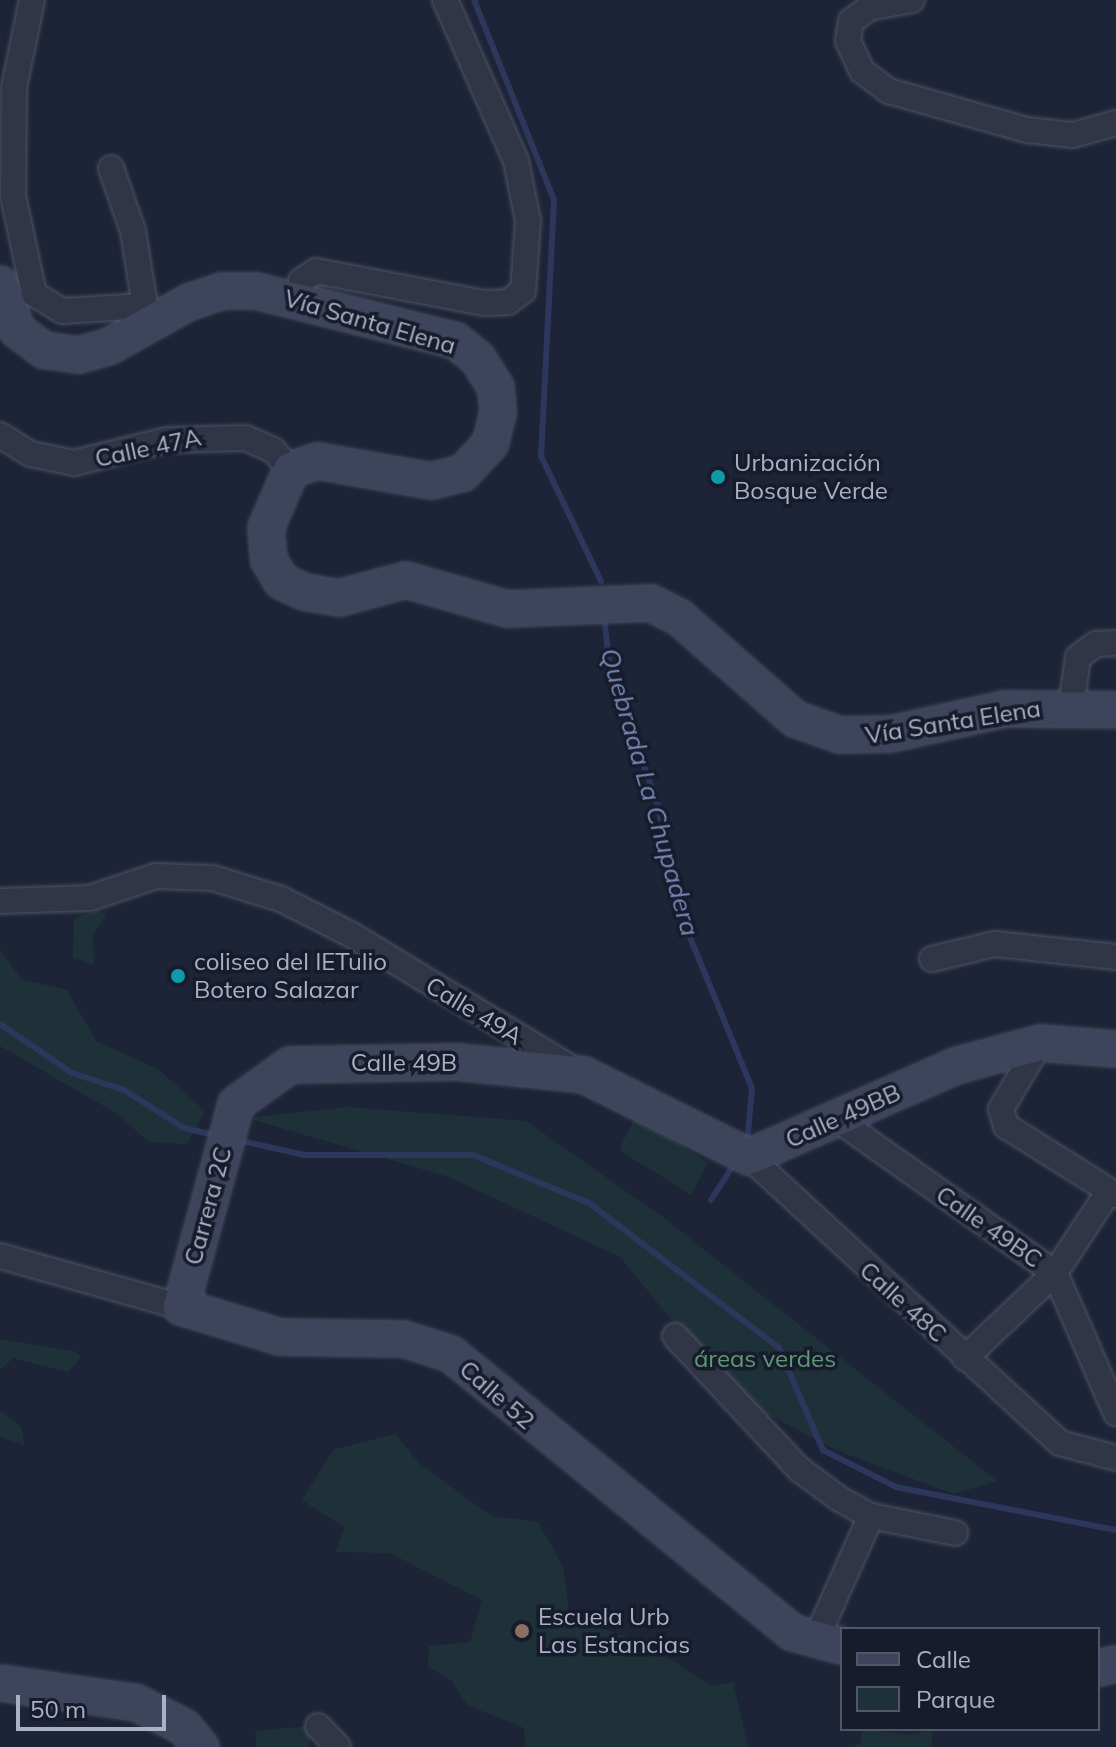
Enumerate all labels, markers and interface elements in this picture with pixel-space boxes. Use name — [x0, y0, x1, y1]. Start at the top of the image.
street label: Vía Santa Elena — [281, 284, 459, 360]
street label: Calle 47A — [92, 423, 204, 473]
place label: Urbanización Bosque Verde — [734, 449, 888, 505]
marker: Urbanización Bosque Verde — [709, 468, 727, 486]
water label: Quebrada La Chupadera — [594, 644, 706, 940]
street label: Vía Santa Elena — [863, 694, 1043, 750]
place label: coliseo del IETulio Botero Salazar — [194, 948, 387, 1004]
marker: coliseo del IETulio Botero Salazar — [169, 967, 187, 985]
street label: Calle 49A — [420, 971, 528, 1051]
street label: Calle 49B — [351, 1049, 457, 1077]
street label: Calle 49BB — [781, 1078, 905, 1154]
street label: Carrera 2C — [178, 1144, 238, 1268]
street label: Calle 49BC — [930, 1180, 1048, 1274]
street label: Calle 48C — [854, 1256, 952, 1348]
park label: áreas verdes — [694, 1345, 836, 1373]
street label: Calle 52 — [454, 1355, 540, 1435]
place label: Escuela Urb Las Estancias — [538, 1603, 690, 1659]
marker: Escuela Urb Las Estancias — [513, 1622, 531, 1640]
legend — [840, 1627, 1100, 1731]
text: Calle — [916, 1644, 971, 1674]
scale bar — [20, 1679, 170, 1729]
text: Parque — [916, 1684, 995, 1714]
text: 50 m — [30, 1694, 86, 1724]

